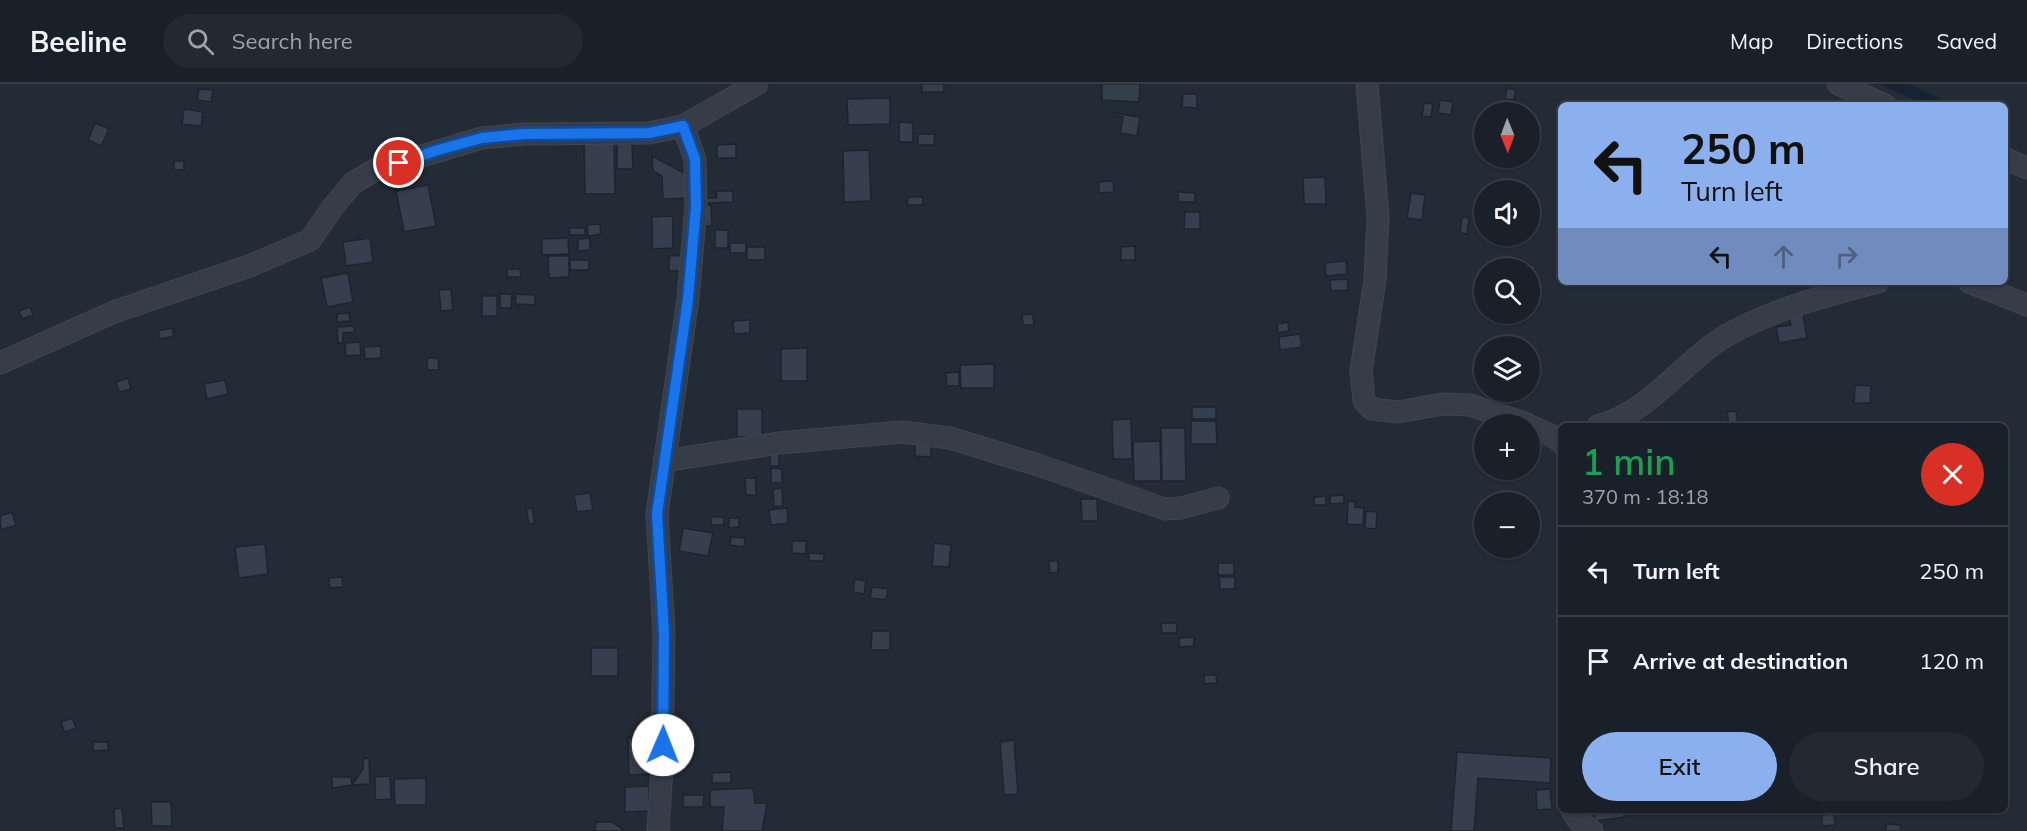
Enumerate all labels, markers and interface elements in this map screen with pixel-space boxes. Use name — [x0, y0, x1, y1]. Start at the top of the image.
search box — [163, 14, 583, 68]
text: Beeline — [30, 24, 127, 59]
icon: search — [184, 25, 217, 58]
text: Search here — [232, 27, 353, 55]
text: Map — [1730, 28, 1773, 54]
text: Directions — [1806, 28, 1903, 54]
text: Saved — [1936, 28, 1997, 54]
north arrow — [1474, 102, 1540, 168]
map controls — [1474, 102, 1540, 558]
text: 250 m — [1681, 122, 1806, 175]
icon: left — [1582, 126, 1660, 204]
pin — [373, 137, 424, 188]
icon: arrive — [382, 146, 415, 179]
text: Turn left — [1681, 174, 1783, 208]
button: sound — [1474, 180, 1540, 246]
icon: left — [1704, 240, 1737, 273]
icon: ahead — [1767, 240, 1800, 273]
icon: right — [1830, 240, 1863, 273]
button: search — [1474, 258, 1540, 324]
button: layers — [1474, 336, 1540, 402]
button: + — [1474, 414, 1540, 480]
text: 1 min — [1582, 439, 1676, 484]
button: close — [1921, 443, 1984, 506]
text: 370 m · 18:18 — [1582, 484, 1708, 509]
button: − — [1474, 492, 1540, 558]
icon: left — [1582, 555, 1615, 588]
text: Turn left — [1633, 557, 1720, 585]
text: 250 m — [1919, 557, 1984, 585]
icon: arrive — [1582, 645, 1615, 678]
text: Arrive at destination — [1633, 647, 1848, 675]
text: 120 m — [1919, 647, 1984, 675]
position arrow — [631, 713, 695, 777]
button: Exit — [1582, 732, 1777, 801]
button: Share — [1789, 732, 1984, 801]

